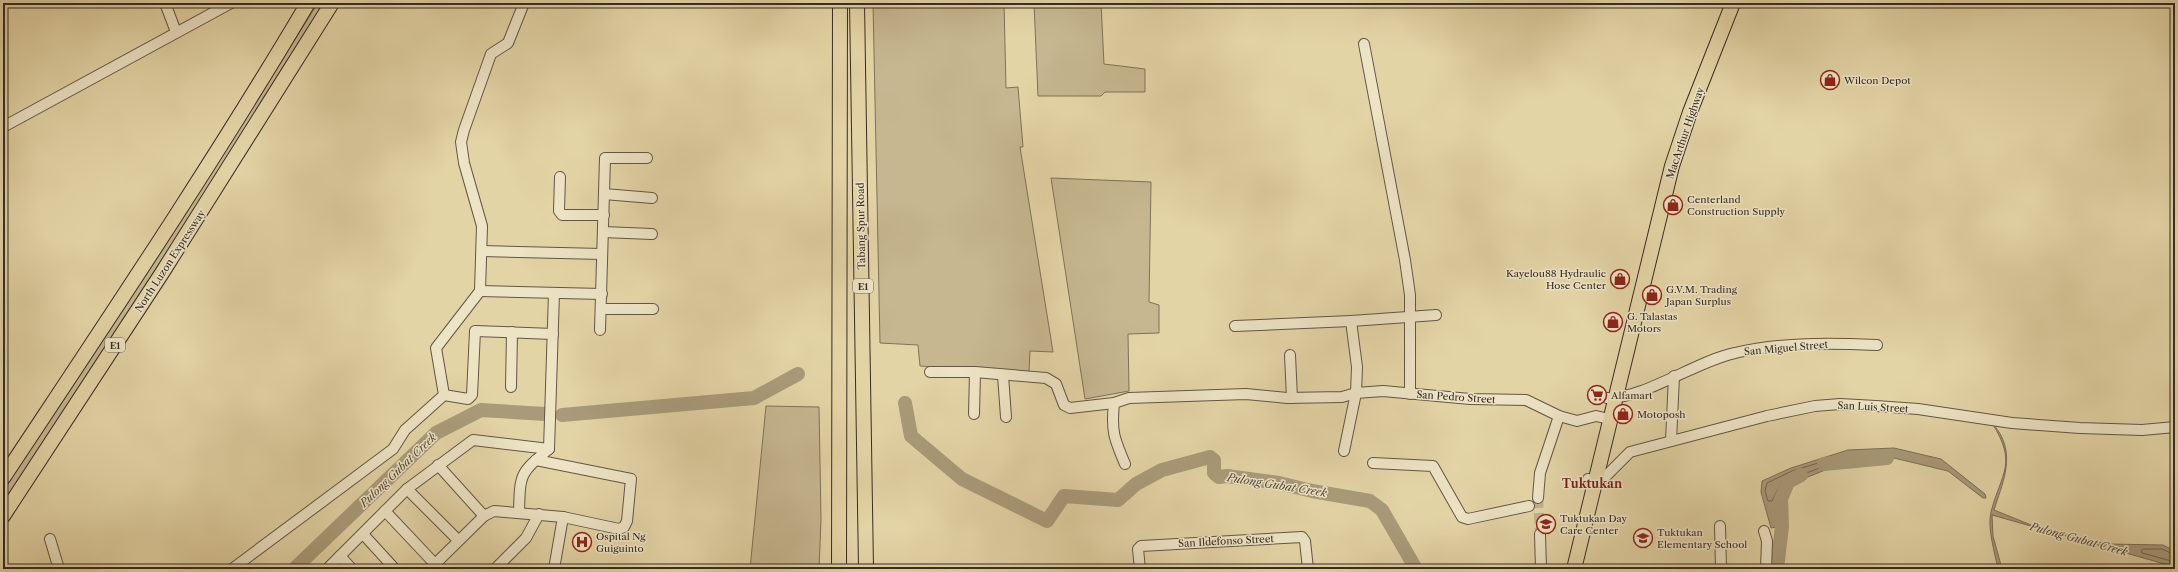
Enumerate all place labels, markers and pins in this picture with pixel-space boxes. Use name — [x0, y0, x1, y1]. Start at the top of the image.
shop icon: Wilcon Depot — [1819, 69, 1841, 91]
place label: Wilcon Depot — [1843, 74, 1911, 87]
place label: Centerland Construction Supply — [1687, 193, 1786, 218]
shop icon: Centerland Construction Supply — [1662, 194, 1684, 216]
place label: Kayelou88 Hydraulic Hose Center — [1506, 267, 1607, 292]
shop icon: Kayelou88 Hydraulic Hose Center — [1609, 268, 1631, 290]
place label: G.V.M. Trading Japan Surplus — [1664, 283, 1738, 308]
shop icon: G.V.M. Trading Japan Surplus — [1641, 284, 1663, 306]
place label: G. Talastas Motors — [1627, 310, 1677, 335]
shop icon: G. Talastas Motors — [1602, 311, 1624, 333]
supermarket icon: Alfamart — [1586, 384, 1608, 406]
place label: Alfamart — [1610, 389, 1653, 402]
shop icon: Motoposh — [1612, 403, 1634, 425]
place label: Motoposh — [1637, 408, 1686, 421]
place label: Tuktukan Day Care Center — [1560, 512, 1628, 537]
school or university icon: Tuktukan Day Care Center — [1535, 513, 1557, 535]
place label: Tuktukan Elementary School — [1657, 526, 1747, 551]
school or university icon: Tuktukan Elementary School — [1632, 527, 1654, 549]
place label: Ospital Ng Guiguinto — [596, 530, 646, 555]
hospital icon: Ospital Ng Guiguinto — [571, 531, 593, 553]

